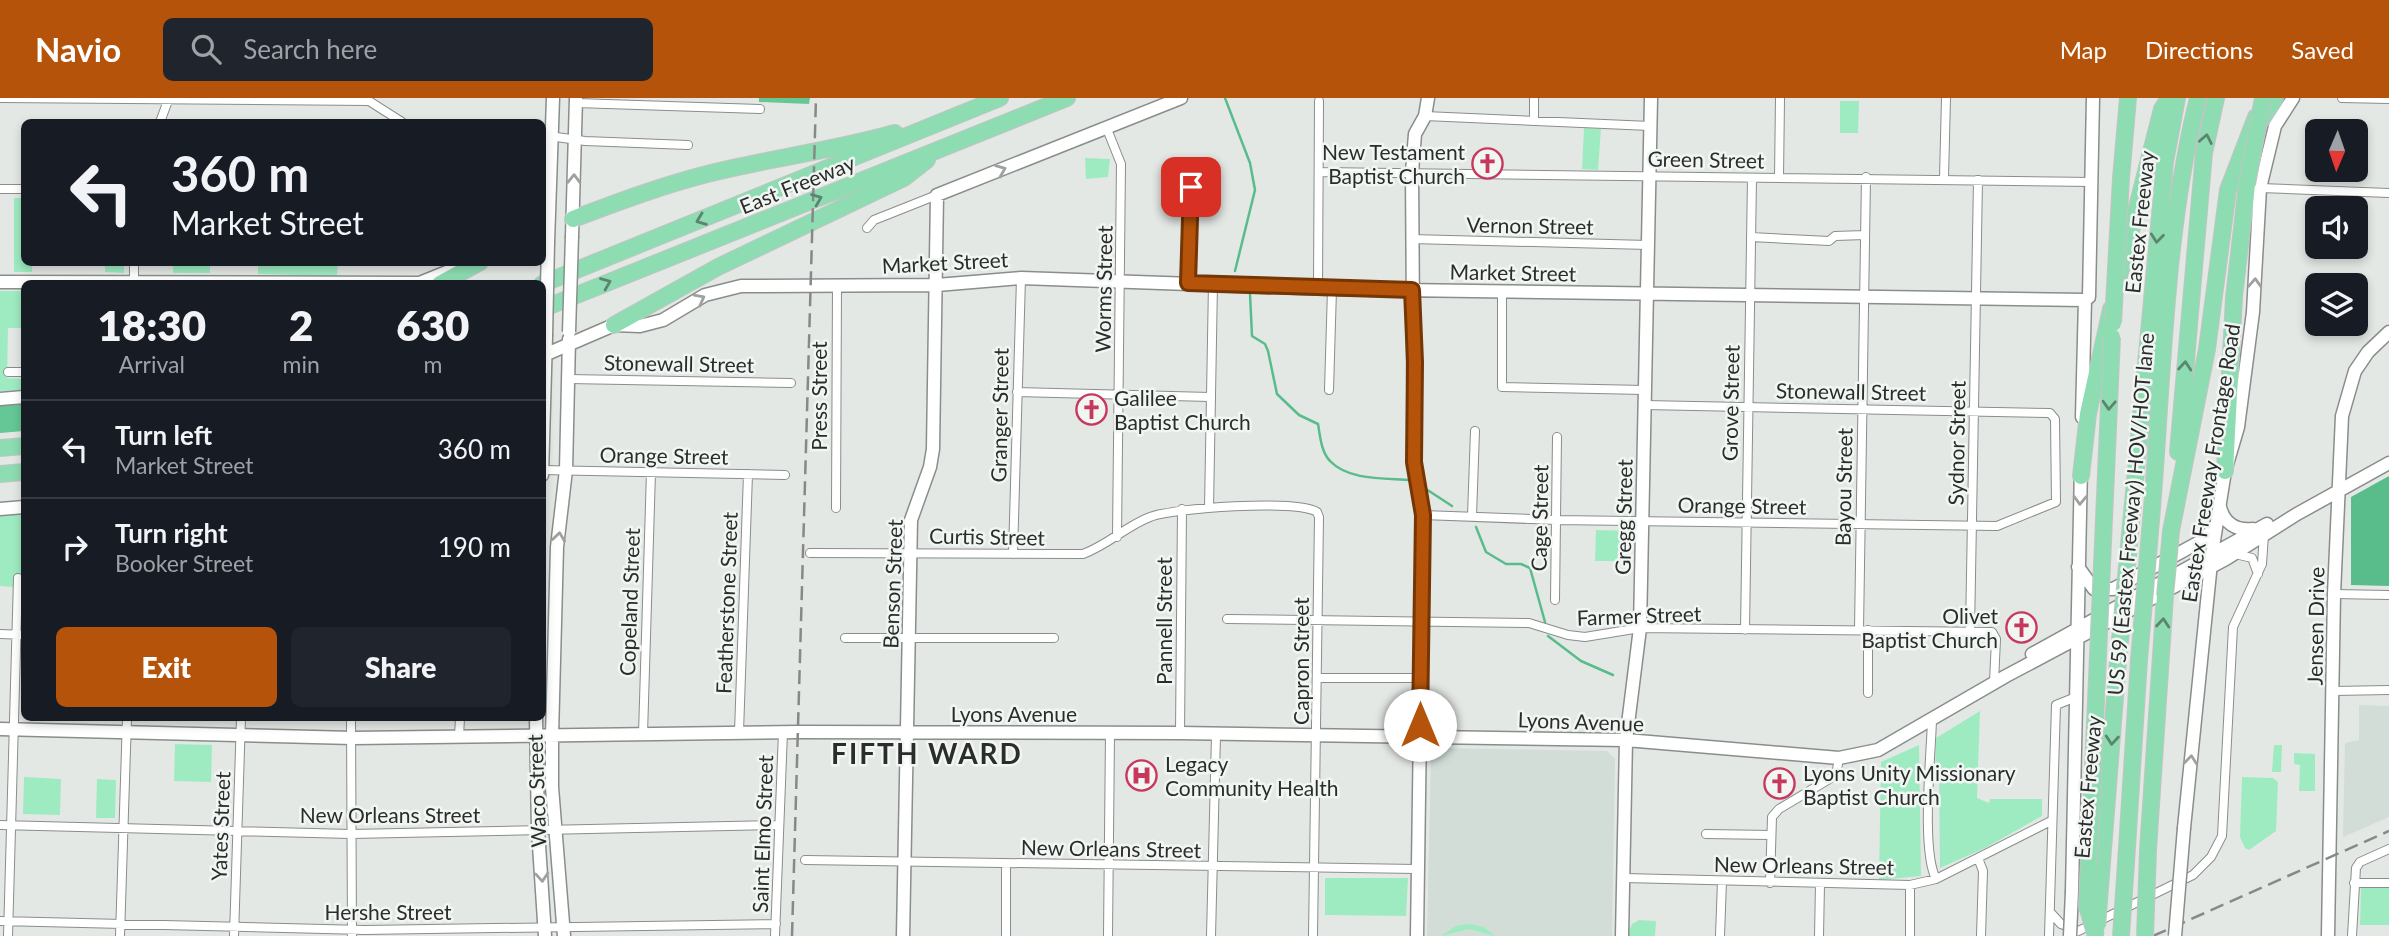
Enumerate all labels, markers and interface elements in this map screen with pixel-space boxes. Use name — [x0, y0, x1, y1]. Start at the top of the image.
search box — [163, 18, 653, 81]
text: Navio — [35, 29, 121, 69]
icon: search — [187, 30, 225, 68]
text: Search here — [243, 33, 377, 65]
text: Map — [2060, 35, 2107, 64]
text: Directions — [2145, 35, 2253, 64]
text: Saved — [2291, 35, 2354, 64]
north arrow — [2305, 119, 2368, 182]
map controls — [2305, 119, 2368, 336]
one-way arrow — [2198, 133, 2213, 145]
place label: New Testament Baptist Church — [1322, 139, 1465, 188]
text: 360 m — [171, 144, 309, 202]
street label: Green Street — [1647, 145, 1765, 173]
church icon: New Testament Baptist Church — [1471, 146, 1505, 180]
icon: left — [56, 147, 147, 238]
street label: East Freeway — [736, 149, 858, 218]
street label: Eastex Freeway — [2119, 149, 2159, 295]
pin — [1161, 157, 1221, 217]
one-way arrow — [995, 165, 1007, 179]
icon: arrive — [1172, 168, 1210, 206]
one-way arrow — [566, 173, 581, 184]
one-way arrow — [810, 193, 822, 207]
button: sound — [2305, 196, 2368, 259]
text: Market Street — [171, 203, 364, 242]
street label: Vernon Street — [1466, 211, 1594, 239]
one-way arrow — [695, 212, 707, 226]
street label: Worms Street — [1089, 225, 1117, 353]
one-way arrow — [2150, 233, 2165, 244]
street label: Market Street — [881, 246, 1009, 278]
street label: Market Street — [1450, 258, 1577, 286]
button: layers — [2305, 273, 2368, 336]
one-way arrow — [2247, 277, 2262, 288]
one-way arrow — [599, 278, 611, 292]
one-way arrow — [693, 294, 705, 307]
text: 18:30 — [98, 300, 206, 350]
text: 2 — [289, 300, 313, 350]
text: 630 — [396, 300, 469, 350]
street label: Eastex Freeway Frontage Road — [2176, 322, 2244, 604]
street label: US 59 (Eastex Freeway) HOV/HOT lane — [2102, 332, 2158, 696]
street label: Press Street — [806, 341, 831, 451]
street label: Grove Street — [1716, 344, 1744, 461]
street label: Granger Street — [985, 347, 1013, 482]
street label: Stonewall Street — [604, 349, 755, 377]
text: Arrival — [119, 350, 185, 378]
text: min — [283, 350, 320, 378]
text: m — [423, 350, 442, 378]
one-way arrow — [2177, 360, 2192, 371]
street label: Stonewall Street — [1776, 377, 1927, 405]
street label: Sydnor Street — [1942, 380, 1970, 506]
place label: Galilee Baptist Church — [1114, 385, 1251, 434]
church icon: Galilee Baptist Church — [1074, 392, 1108, 426]
one-way arrow — [2102, 400, 2117, 411]
text: Turn left — [115, 419, 212, 451]
street label: Bayou Street — [1829, 427, 1857, 546]
icon: left — [56, 430, 94, 468]
text: 360 m — [438, 433, 511, 465]
street label: Orange Street — [599, 441, 729, 469]
text: Market Street — [115, 451, 254, 479]
street label: Gregg Street — [1609, 458, 1637, 575]
street label: Cage Street — [1526, 464, 1552, 572]
street label: Orange Street — [1677, 491, 1807, 519]
one-way arrow — [2072, 495, 2087, 506]
street label: Featherstone Street — [710, 511, 742, 694]
text: Turn right — [115, 517, 228, 549]
street label: Benson Street — [877, 518, 907, 649]
street label: Curtis Street — [929, 522, 1046, 550]
street label: Copeland Street — [614, 527, 644, 676]
icon: right — [56, 528, 94, 566]
text: 190 m — [438, 531, 511, 563]
one-way arrow — [551, 531, 566, 543]
text: Booker Street — [115, 549, 253, 577]
street label: Pannell Street — [1151, 557, 1176, 685]
street label: Jensen Drive — [2301, 566, 2329, 686]
street label: Capron Street — [1288, 597, 1313, 725]
street label: Farmer Street — [1576, 600, 1702, 630]
place label: Olivet Baptist Church — [1861, 603, 1998, 652]
church icon: Olivet Baptist Church — [2004, 610, 2038, 644]
one-way arrow — [2155, 617, 2170, 628]
button: Exit — [56, 627, 277, 707]
button: Share — [291, 627, 511, 707]
position arrow — [1383, 688, 1457, 762]
street label: Lyons Avenue — [951, 701, 1077, 726]
street label: Lyons Avenue — [1517, 706, 1645, 736]
street label: Eastex Freeway — [2068, 714, 2106, 860]
street label: Waco Street — [522, 733, 550, 848]
one-way arrow — [2105, 735, 2120, 746]
district label: FIFTH WARD — [831, 736, 1023, 770]
place label: Legacy Community Health — [1165, 751, 1338, 800]
street label: Saint Elmo Street — [747, 754, 777, 913]
one-way arrow — [2183, 754, 2198, 765]
hospital icon: Legacy Community Health — [1125, 758, 1159, 792]
place label: Lyons Unity Missionary Baptist Church — [1803, 760, 2016, 809]
church icon: Lyons Unity Missionary Baptist Church — [1763, 767, 1797, 801]
street label: Yates Street — [206, 770, 234, 881]
street label: New Orleans Street — [300, 802, 481, 827]
street label: New Orleans Street — [1021, 834, 1202, 862]
street label: New Orleans Street — [1714, 851, 1895, 879]
one-way arrow — [534, 872, 549, 883]
street label: Hershe Street — [325, 899, 452, 924]

